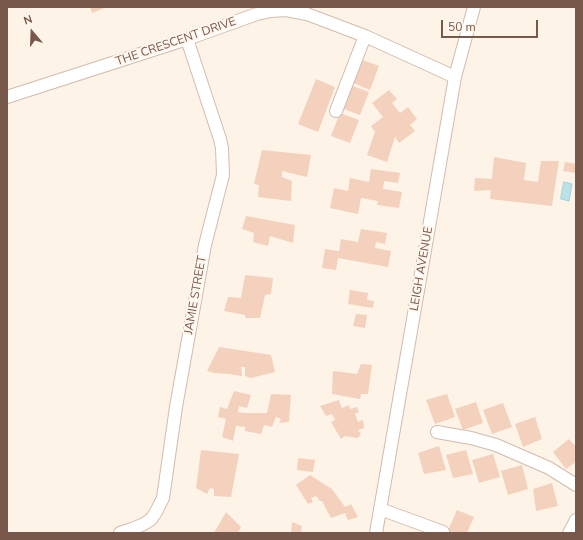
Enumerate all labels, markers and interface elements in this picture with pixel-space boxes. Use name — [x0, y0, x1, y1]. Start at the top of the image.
north arrow — [12, 12, 52, 52]
text: N — [22, 12, 34, 29]
scale bar — [443, 12, 540, 38]
street label: THE CRESCENT DRIVE — [114, 15, 238, 69]
text: 50 m — [448, 19, 476, 35]
street label: LEIGH AVENUE — [407, 226, 437, 312]
street label: JAMIE STREET — [182, 255, 210, 335]

